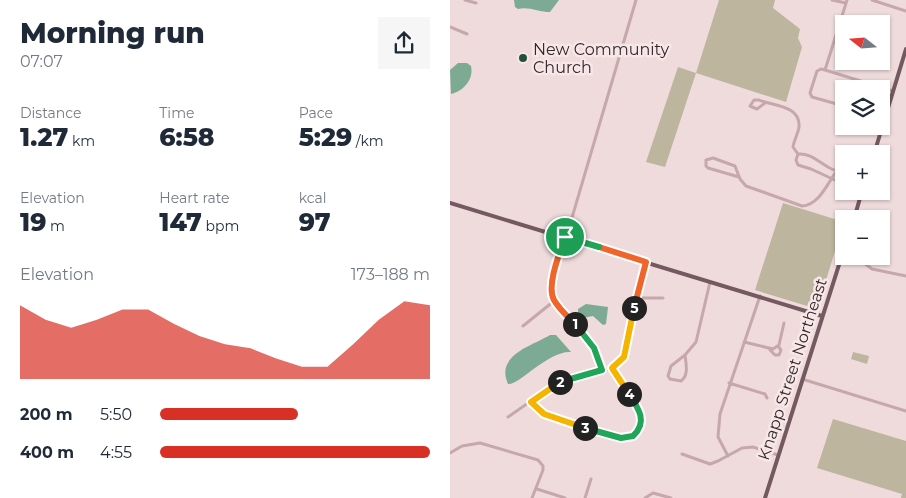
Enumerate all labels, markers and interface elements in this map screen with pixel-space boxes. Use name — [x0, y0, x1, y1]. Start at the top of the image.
north arrow — [835, 15, 890, 70]
map controls — [835, 15, 890, 265]
text: Morning run — [20, 16, 205, 50]
button: share — [378, 17, 430, 69]
place label: New Community Church — [533, 40, 669, 77]
text: 07:07 — [20, 52, 63, 71]
marker: New Community Church — [517, 52, 529, 64]
button: layers — [835, 80, 890, 135]
text: Distance — [20, 104, 82, 122]
text: Time — [159, 104, 194, 122]
text: Pace — [299, 104, 333, 122]
text: 1.27 — [20, 122, 68, 152]
text: 6:58 — [159, 122, 215, 152]
text: 5:29 — [299, 122, 352, 152]
text: km — [68, 132, 95, 150]
text: /km — [352, 132, 384, 150]
button: + — [835, 145, 890, 200]
text: Elevation — [20, 189, 85, 207]
text: Heart rate — [159, 189, 230, 207]
text: kcal — [299, 189, 327, 207]
text: 19 — [20, 207, 46, 237]
text: 147 — [159, 207, 202, 237]
text: 97 — [299, 207, 331, 237]
button: − — [835, 210, 890, 265]
pin — [544, 216, 586, 258]
text: m — [46, 217, 65, 235]
text: bpm — [202, 217, 239, 235]
icon: arrive — [551, 223, 579, 251]
text: Elevation — [20, 265, 94, 284]
text: 173–188 m — [351, 265, 430, 284]
street label: Knapp Street Northeast — [754, 275, 831, 462]
pin: 5 — [622, 296, 646, 320]
text: 5 — [630, 299, 639, 317]
pin: 1 — [562, 312, 588, 336]
text: 1 — [573, 315, 578, 333]
pin: 2 — [548, 370, 572, 394]
text: 2 — [556, 373, 565, 391]
pin: 4 — [616, 382, 642, 406]
text: 4 — [625, 385, 634, 403]
text: 200 m — [20, 405, 72, 424]
text: 5:50 — [100, 405, 132, 424]
pin: 3 — [572, 416, 598, 440]
text: 3 — [581, 419, 590, 437]
text: 400 m — [20, 443, 74, 462]
text: 4:55 — [100, 443, 132, 462]

